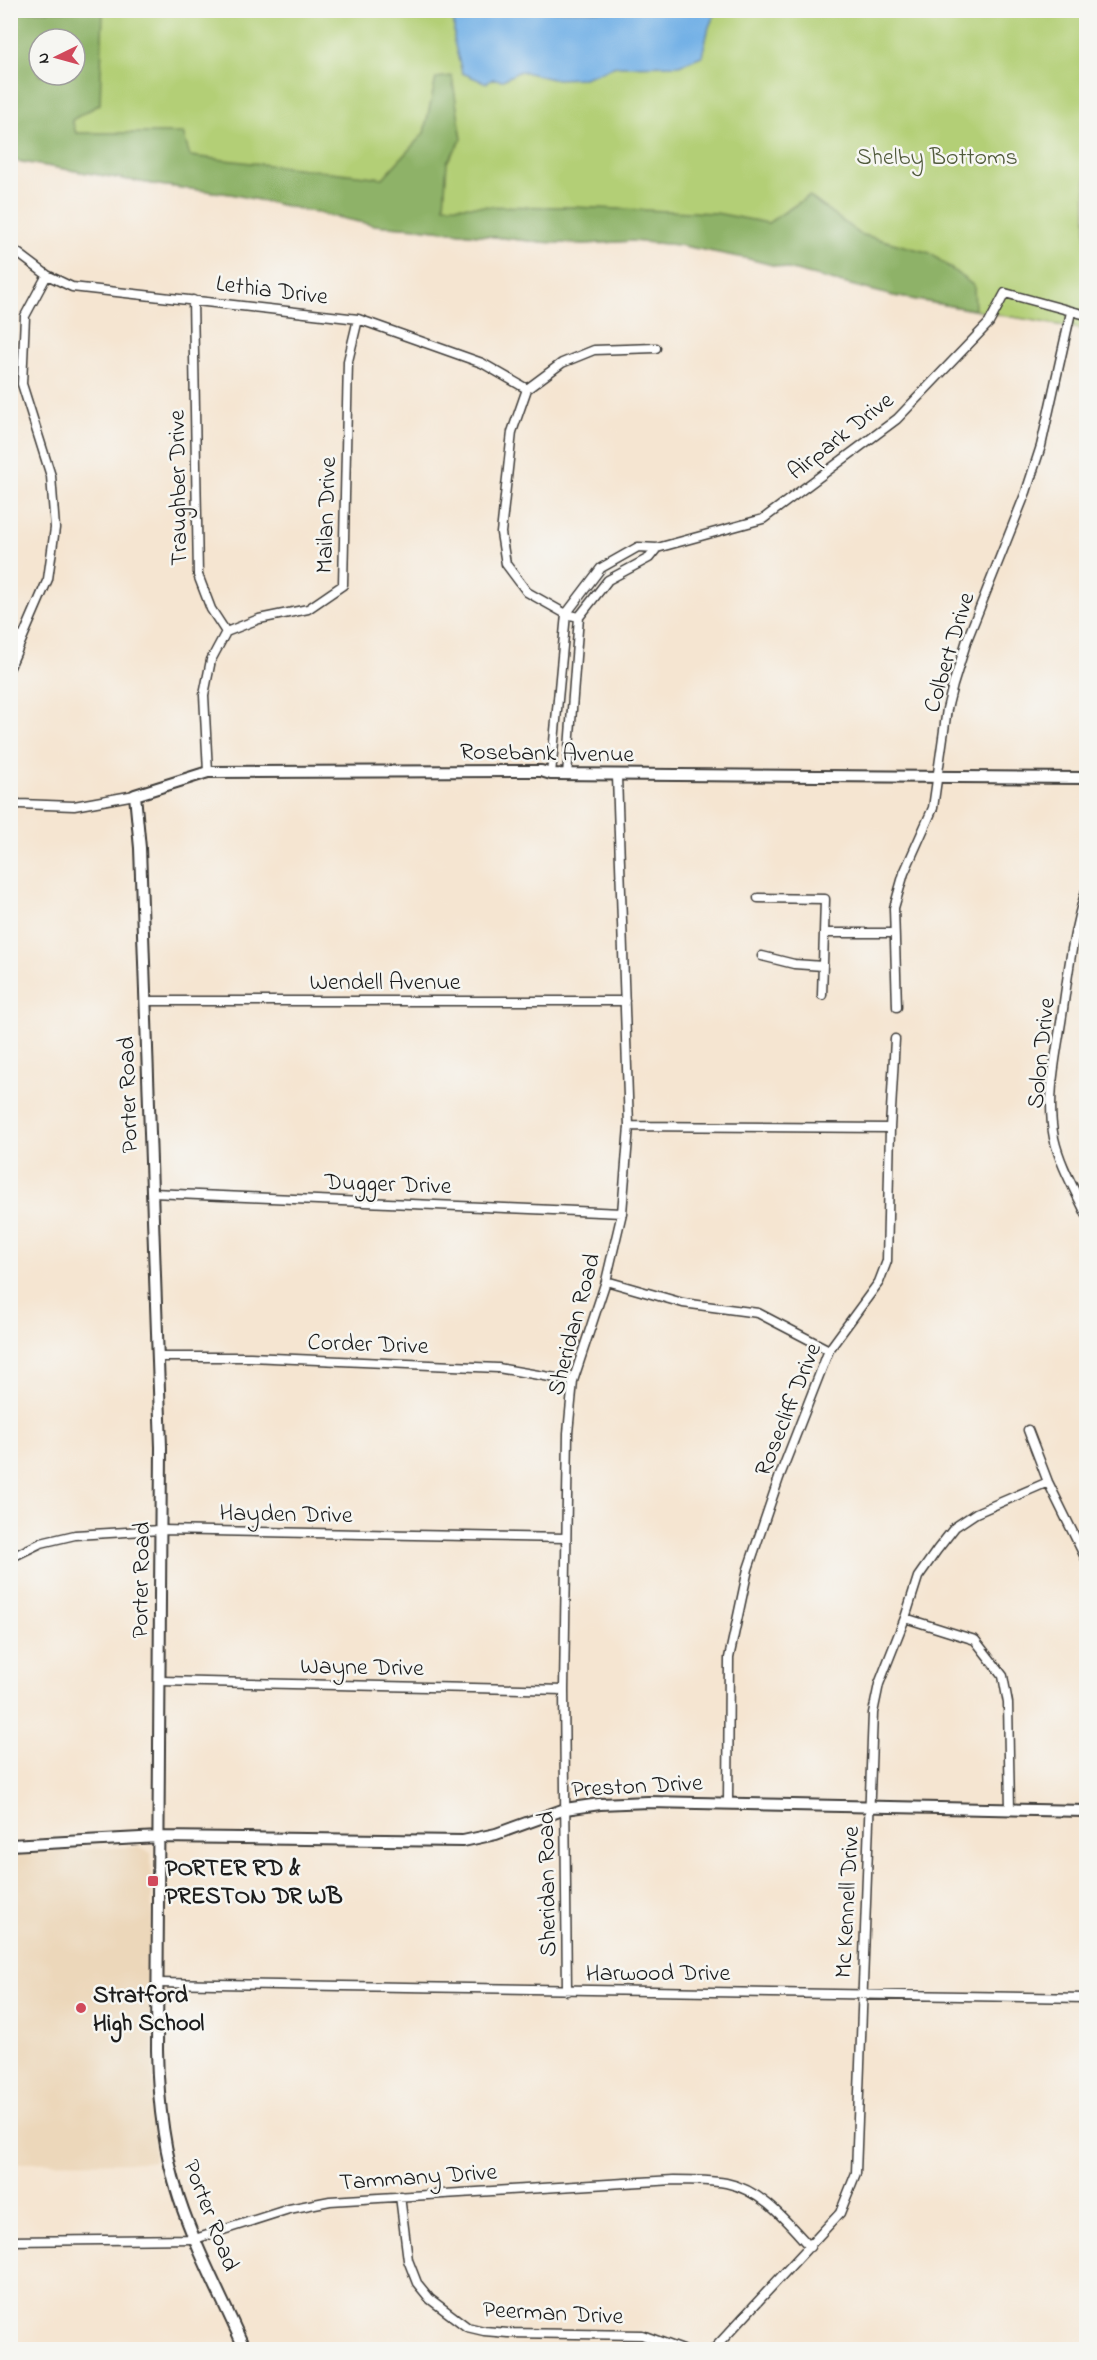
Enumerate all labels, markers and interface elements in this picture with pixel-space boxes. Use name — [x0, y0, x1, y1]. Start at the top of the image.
north arrow — [27, 27, 87, 87]
text: N — [32, 52, 56, 65]
park label: Shelby Bottoms — [856, 141, 1018, 177]
street label: Lethia Drive — [214, 267, 330, 316]
street label: Airpark Drive — [781, 384, 902, 490]
street label: Traughber Drive — [161, 409, 198, 566]
street label: Mailan Drive — [308, 456, 347, 574]
street label: Colbert Drive — [916, 588, 985, 717]
street label: Rosebank Avenue — [459, 735, 635, 774]
street label: Wendell Avenue — [309, 966, 461, 1001]
street label: Solon Drive — [1019, 996, 1066, 1111]
street label: Porter Road — [110, 1035, 149, 1154]
street label: Dugger Drive — [323, 1166, 452, 1205]
street label: Sheridan Road — [540, 1249, 611, 1400]
street label: Corder Drive — [307, 1326, 429, 1365]
street label: Rosecliff Drive — [747, 1338, 832, 1482]
street label: Hayden Drive — [219, 1497, 353, 1535]
street label: Porter Road — [124, 1521, 161, 1639]
street label: Wayne Drive — [300, 1650, 424, 1688]
street label: Preston Drive — [571, 1767, 704, 1808]
street label: Sheridan Road — [530, 1810, 567, 1957]
street label: Mc Kennell Drive — [827, 1825, 870, 1979]
place label: PORTER RD & PRESTON DR WB — [165, 1852, 343, 1915]
marker: PORTER RD & PRESTON DR WB — [146, 1874, 160, 1888]
street label: Harwood Drive — [586, 1957, 730, 1992]
place label: Stratford High School — [93, 1979, 204, 2043]
marker: Stratford High School — [74, 2001, 88, 2015]
street label: Porter Road — [172, 2155, 247, 2277]
street label: Tammany Drive — [338, 2156, 499, 2202]
street label: Peerman Drive — [482, 2293, 624, 2336]

